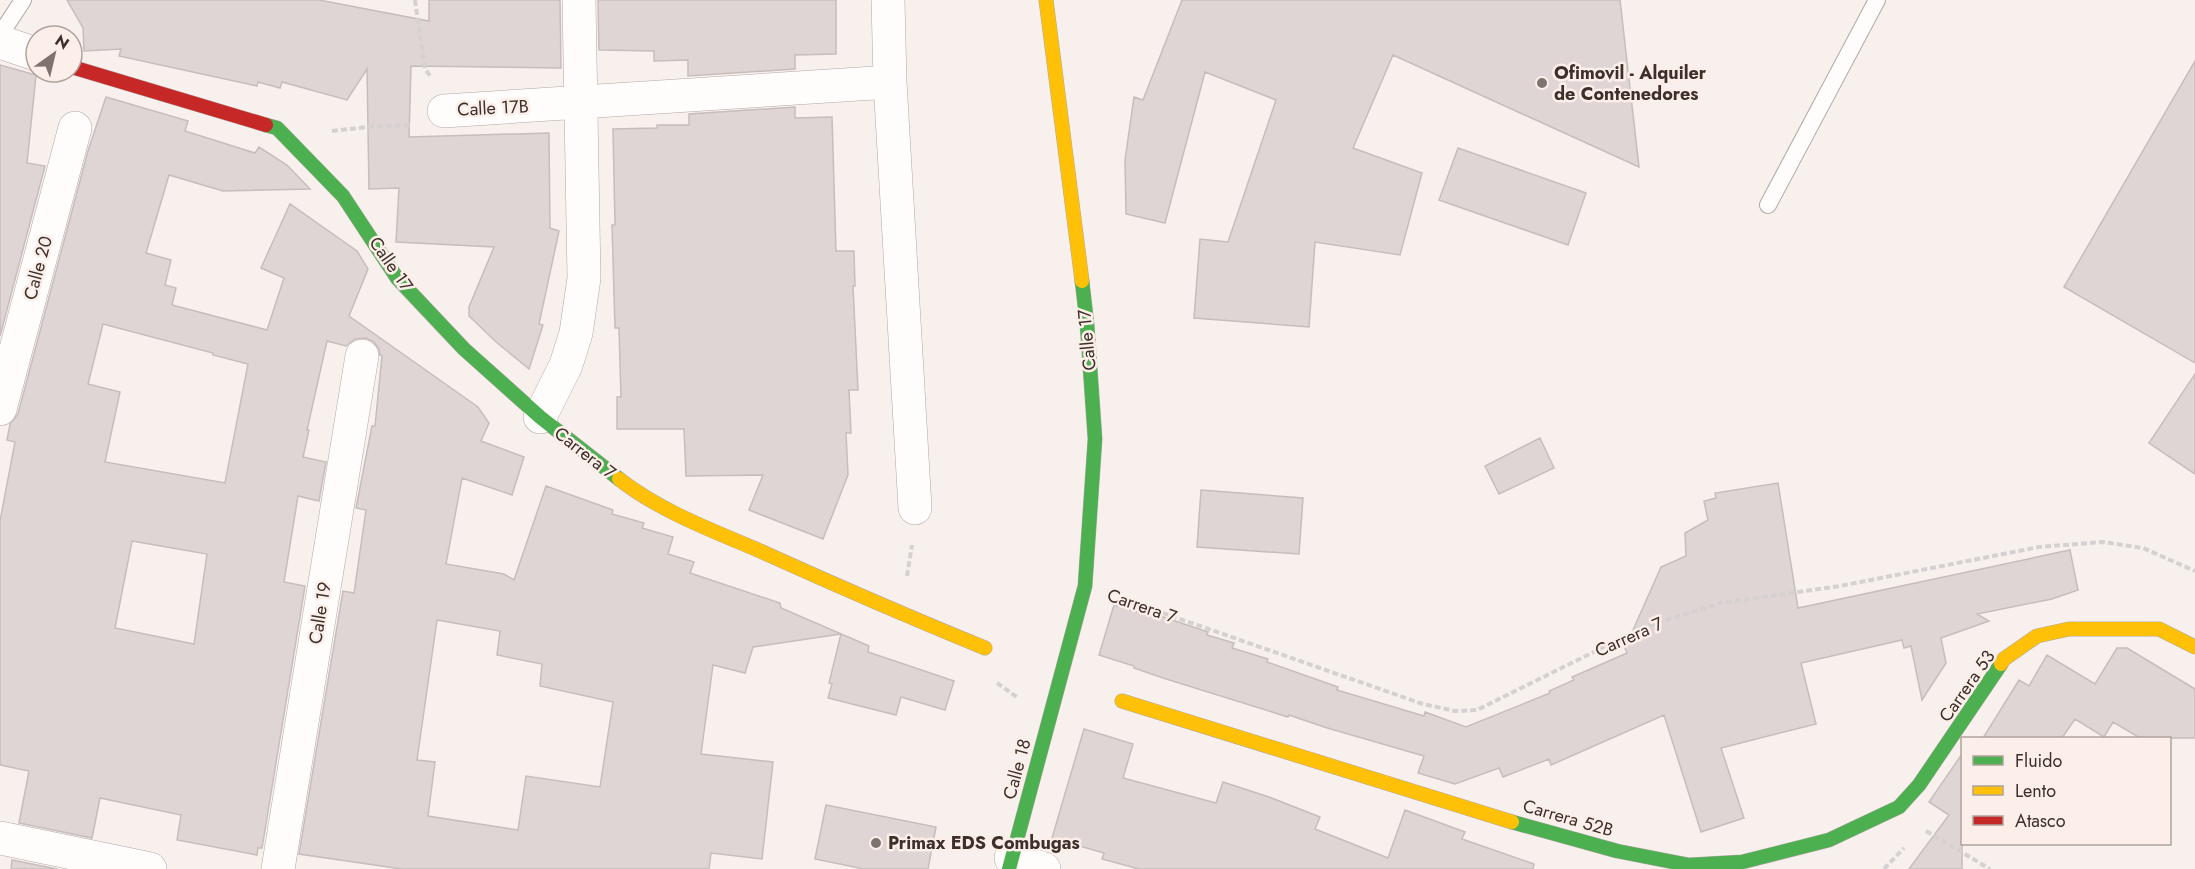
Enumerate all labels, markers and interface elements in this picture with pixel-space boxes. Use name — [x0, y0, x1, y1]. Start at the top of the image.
north arrow — [24, 24, 84, 84]
text: N — [50, 29, 74, 55]
place label: Ofimovil - Alquiler de Contenedores — [1554, 60, 1707, 107]
marker: Ofimovil - Alquiler de Contenedores — [1535, 76, 1549, 90]
street label: Calle 17B — [457, 93, 529, 123]
street label: Calle 17 — [363, 231, 420, 297]
street label: Calle 20 — [17, 233, 59, 303]
street label: Calle 17 — [1071, 308, 1103, 372]
street label: Carrera 7 — [549, 421, 622, 486]
street label: Calle 19 — [302, 580, 338, 646]
street label: Carrera 7 — [1104, 582, 1181, 630]
street label: Carrera 7 — [1591, 610, 1668, 664]
street label: Carrera 53 — [1933, 645, 2001, 727]
street label: Calle 18 — [996, 736, 1038, 802]
legend — [1961, 737, 2171, 845]
text: Fluido — [2015, 748, 2063, 774]
text: Lento — [2015, 778, 2056, 804]
street label: Carrera 52B — [1520, 793, 1616, 843]
text: Atasco — [2015, 808, 2066, 834]
place label: Primax EDS Combugas — [888, 830, 1080, 856]
marker: Primax EDS Combugas — [869, 836, 883, 850]

